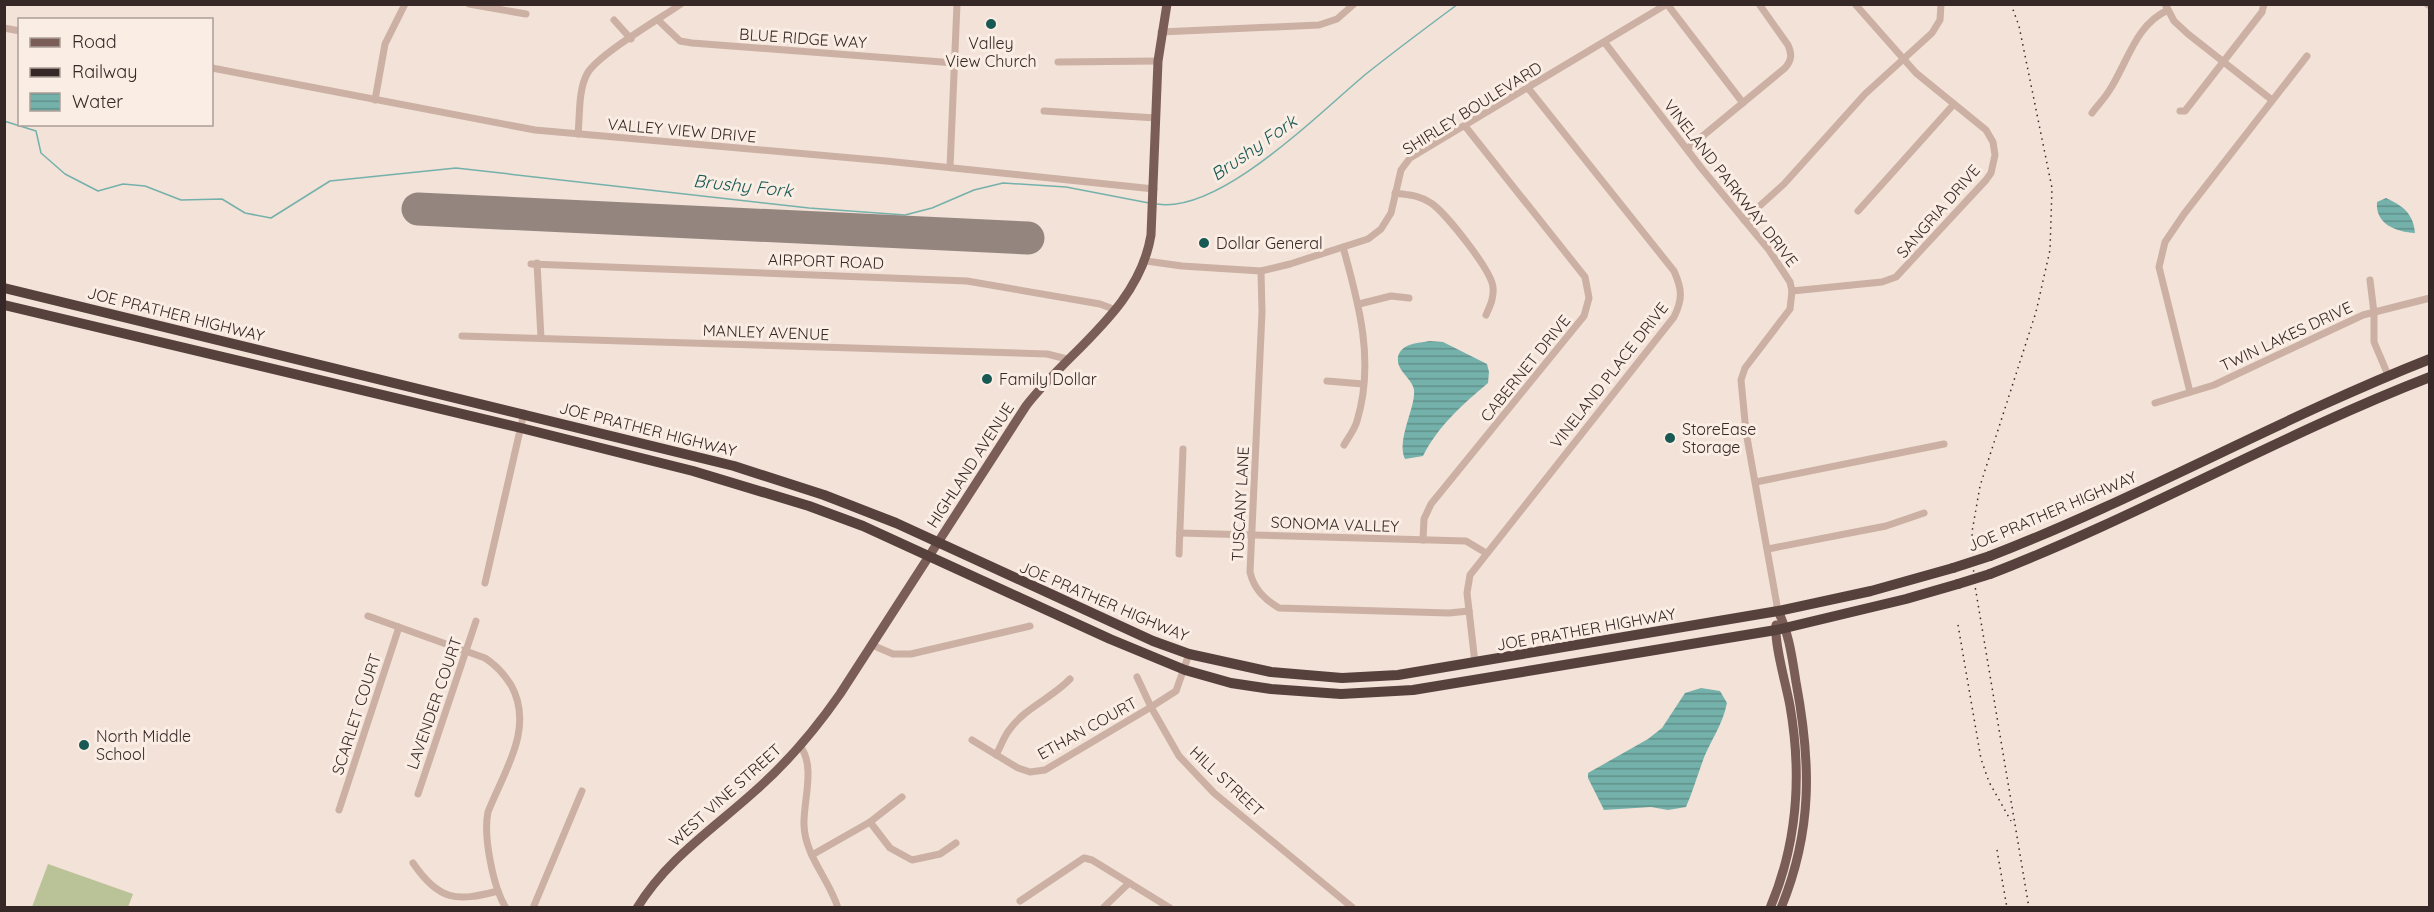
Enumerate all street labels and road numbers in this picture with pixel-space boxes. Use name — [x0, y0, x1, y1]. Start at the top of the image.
street label: BLUE RIDGE WAY — [738, 24, 868, 52]
street label: SHIRLEY BOULEVARD — [1399, 57, 1545, 159]
street label: VINELAND PARKWAY DRIVE — [1660, 95, 1802, 271]
street label: VALLEY VIEW DRIVE — [607, 114, 757, 146]
street label: SANGRIA DRIVE — [1892, 160, 1984, 262]
street label: AIRPORT ROAD — [768, 249, 884, 273]
street label: JOE PRATHER HIGHWAY — [85, 282, 267, 346]
street label: TWIN LAKES DRIVE — [2217, 297, 2355, 375]
street label: VINELAND PLACE DRIVE — [1546, 298, 1672, 452]
street label: CABERNET DRIVE — [1476, 311, 1574, 425]
street label: MANLEY AVENUE — [702, 320, 830, 344]
street label: JOE PRATHER HIGHWAY — [557, 397, 739, 461]
street label: HIGHLAND AVENUE — [922, 399, 1018, 531]
street label: TUSCANY LANE — [1227, 446, 1253, 562]
street label: JOE PRATHER HIGHWAY — [1964, 466, 2140, 556]
street label: SONOMA VALLEY — [1270, 512, 1400, 536]
street label: JOE PRATHER HIGHWAY — [1016, 556, 1192, 646]
street label: JOE PRATHER HIGHWAY — [1495, 603, 1677, 655]
street label: LAVENDER COURT — [402, 634, 466, 772]
street label: SCARLET COURT — [327, 650, 385, 777]
street label: ETHAN COURT — [1034, 692, 1141, 764]
street label: WEST VINE STREET — [665, 739, 786, 851]
street label: HILL STREET — [1186, 742, 1268, 821]

